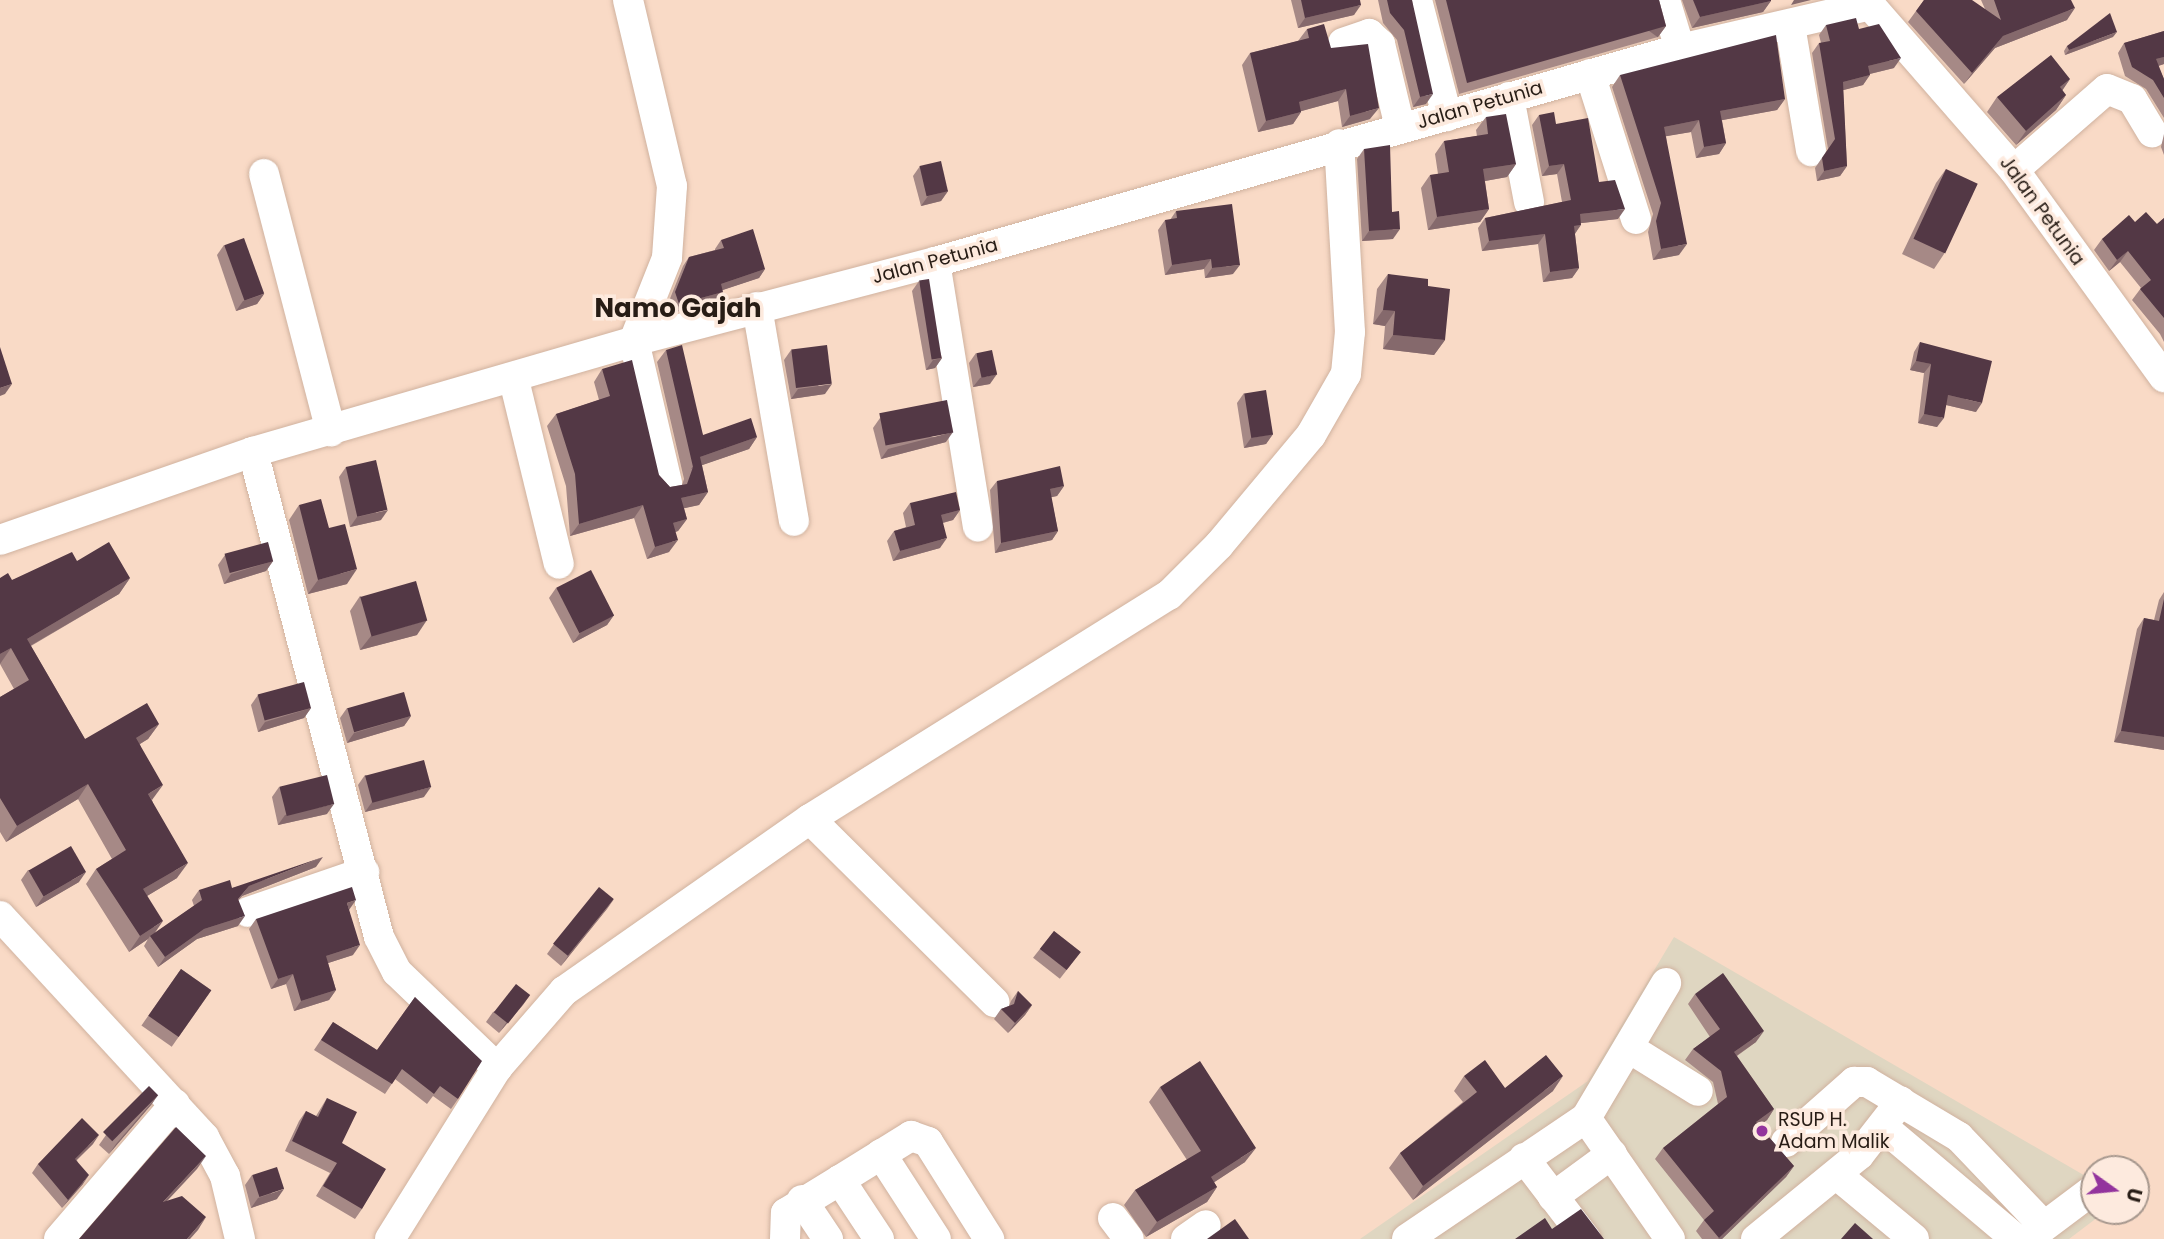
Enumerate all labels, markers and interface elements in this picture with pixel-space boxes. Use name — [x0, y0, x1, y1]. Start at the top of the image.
street label: Jalan Petunia — [1415, 76, 1545, 134]
street label: Jalan Petunia — [1995, 152, 2089, 270]
street label: Jalan Petunia — [870, 233, 1000, 289]
district label: Namo Gajah — [594, 293, 762, 325]
place label: RSUP H. Adam Malik — [1778, 1109, 1889, 1153]
marker: RSUP H. Adam Malik — [1752, 1121, 1772, 1141]
north arrow — [2080, 1155, 2150, 1225]
text: U — [2119, 1185, 2149, 1205]

